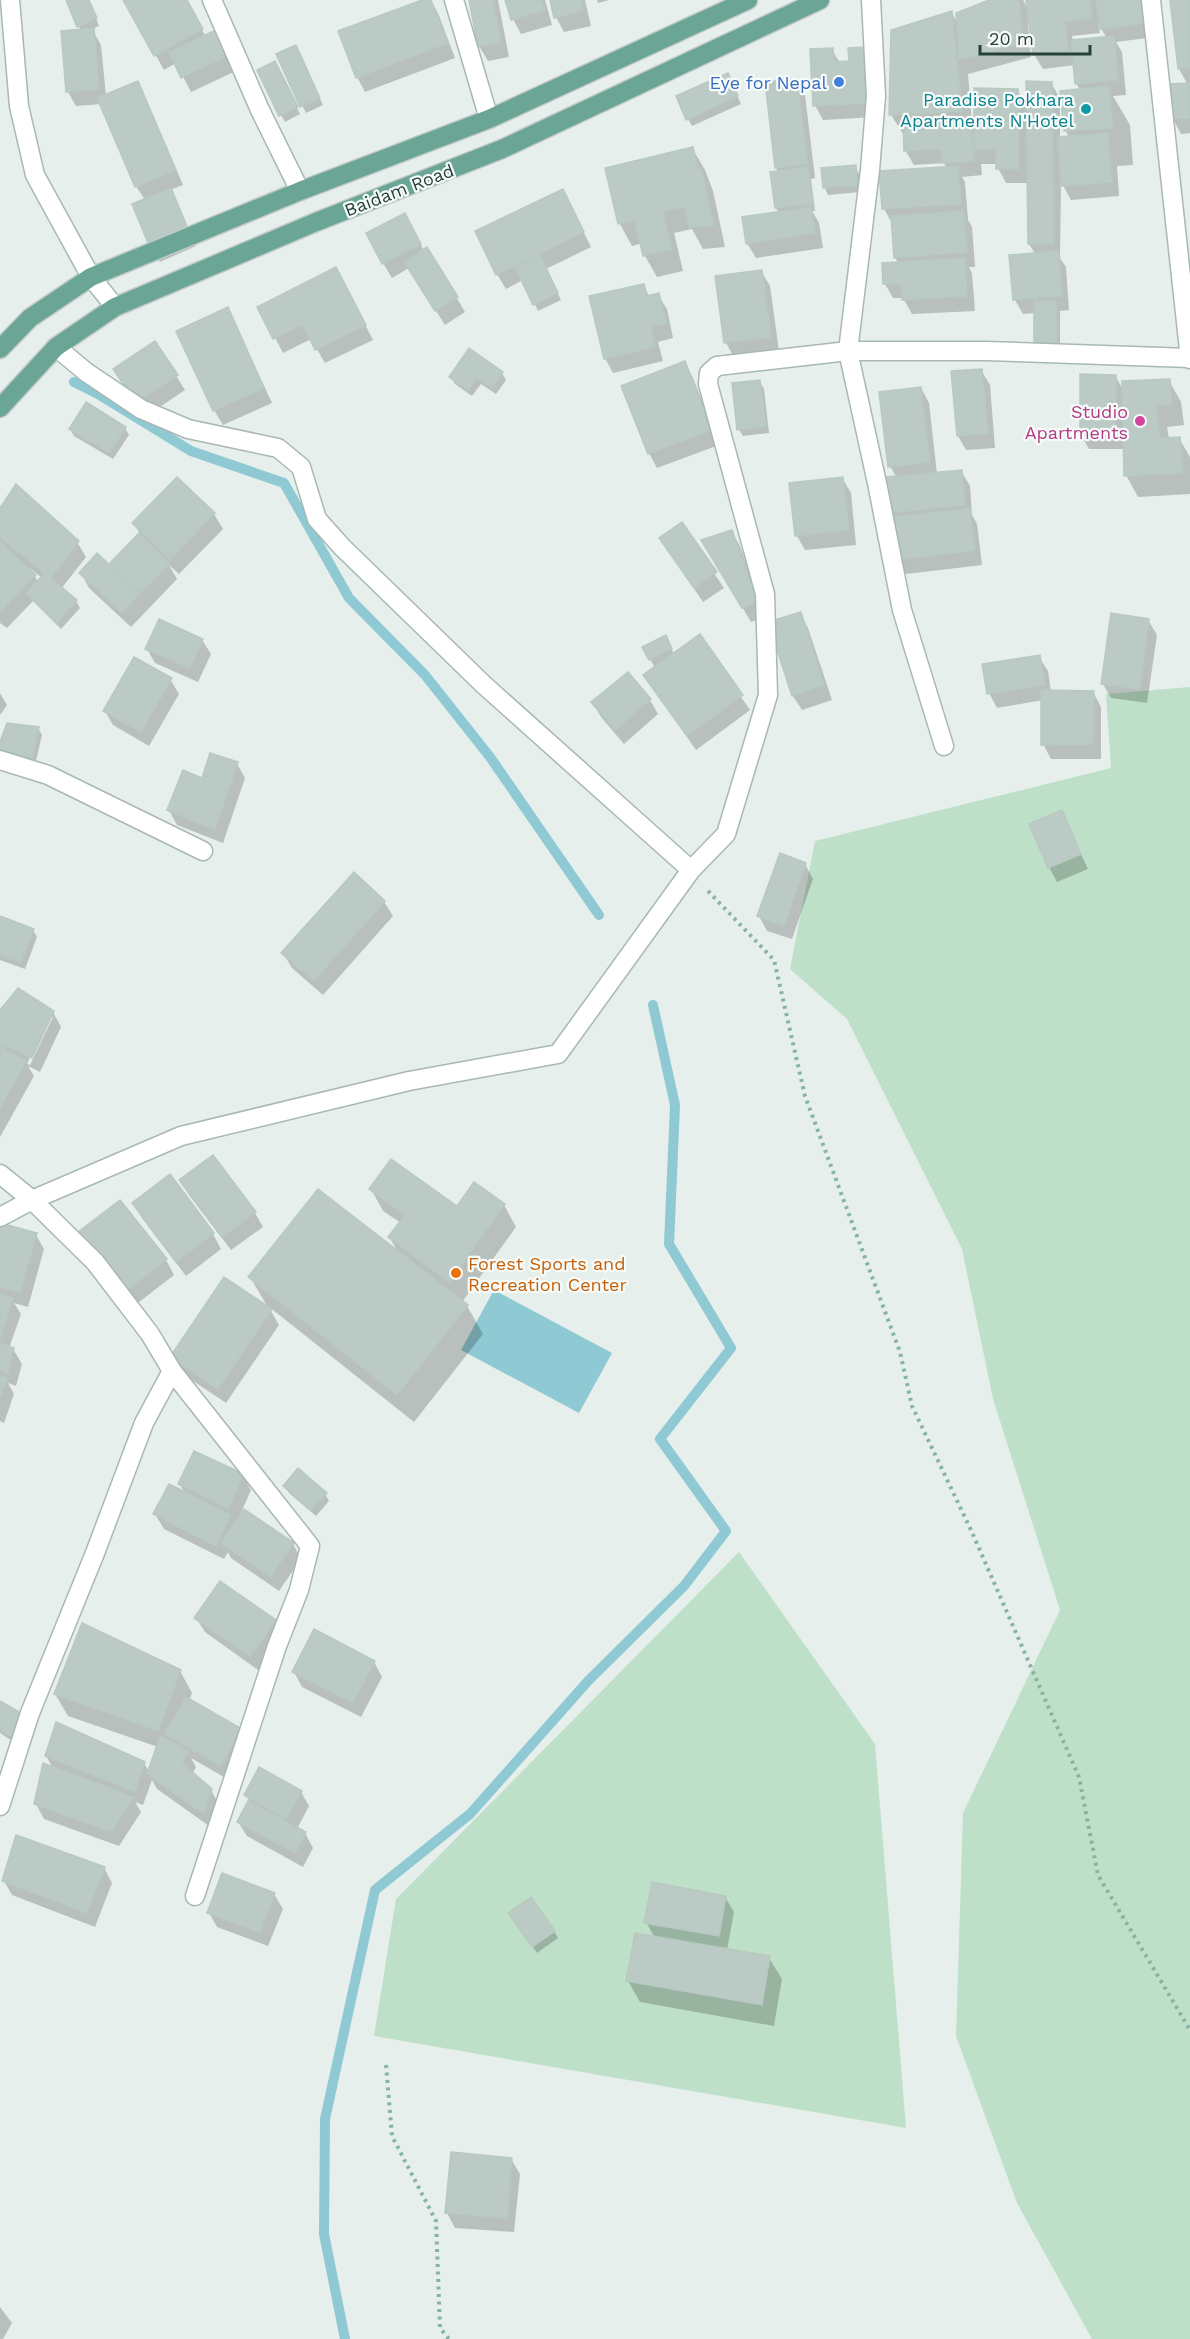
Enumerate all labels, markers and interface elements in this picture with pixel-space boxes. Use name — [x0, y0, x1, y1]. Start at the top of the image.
scale bar — [980, 18, 1090, 56]
text: 20 m — [989, 28, 1034, 49]
place label: Eye for Nepal — [709, 72, 827, 93]
marker: Eye for Nepal — [832, 75, 846, 89]
place label: Paradise Pokhara Apartments N'Hotel — [900, 89, 1074, 131]
marker: Paradise Pokhara Apartments N'Hotel — [1079, 102, 1093, 116]
street label: Baidam Road — [341, 160, 457, 220]
place label: Studio Apartments — [1025, 401, 1128, 443]
marker: Studio Apartments — [1133, 414, 1147, 428]
place label: Forest Sports and Recreation Center — [468, 1253, 627, 1295]
marker: Forest Sports and Recreation Center — [449, 1266, 463, 1280]

